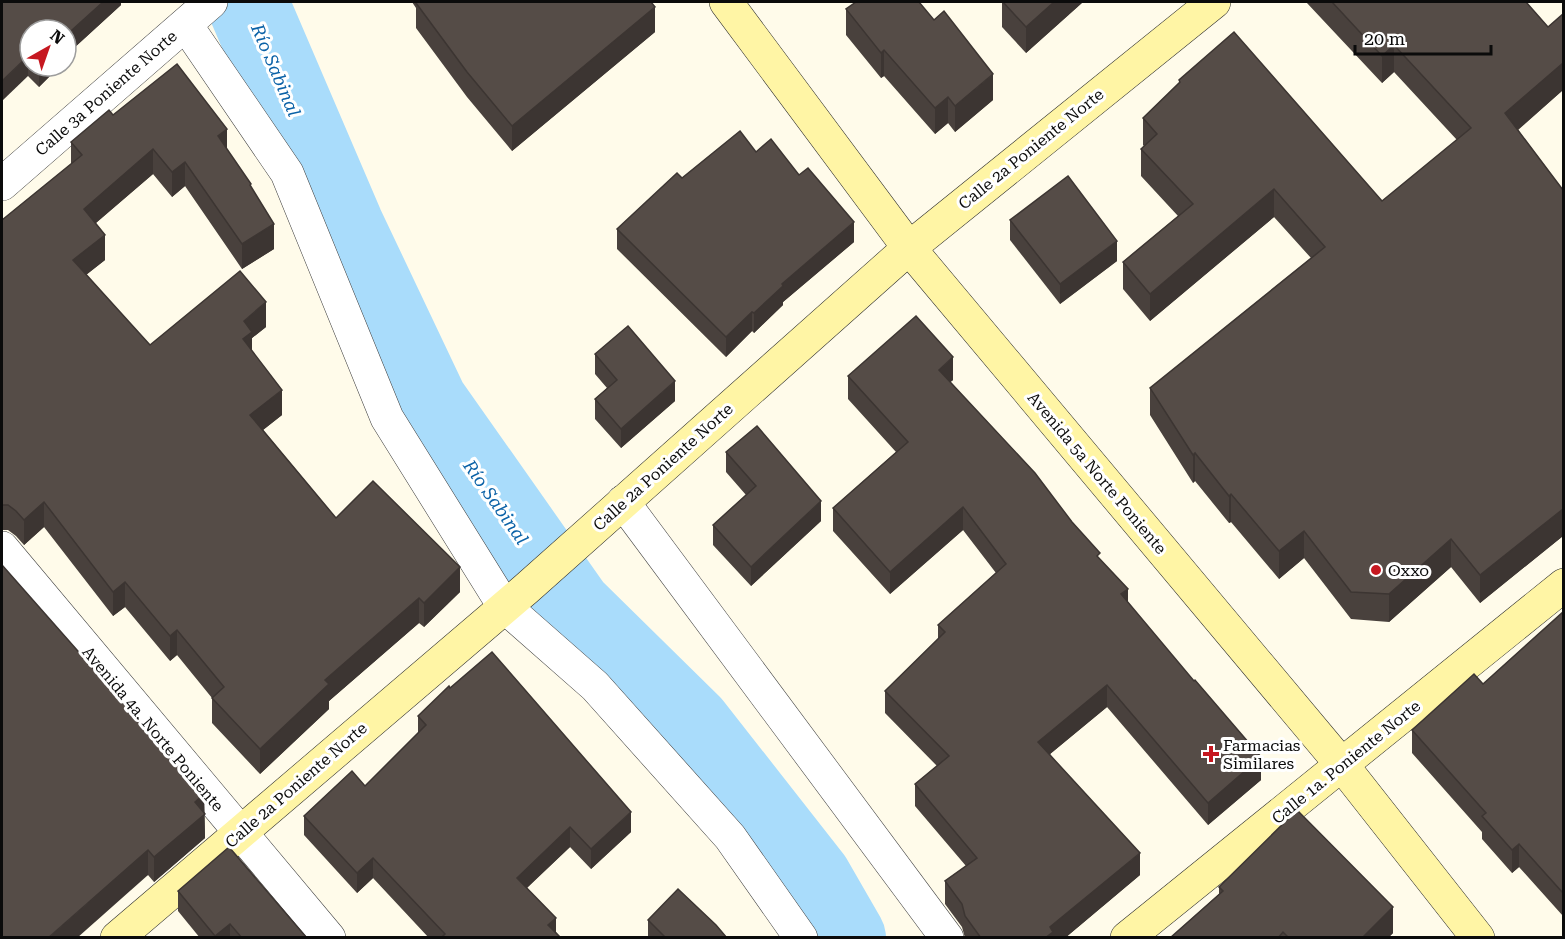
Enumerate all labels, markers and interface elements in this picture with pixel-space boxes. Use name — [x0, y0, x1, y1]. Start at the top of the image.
north arrow — [18, 18, 78, 78]
scale bar — [1355, 18, 1492, 56]
water label: Río Sabinal — [247, 20, 305, 119]
street label: Calle 3a Poniente Norte — [31, 26, 181, 160]
text: 20 m — [1364, 28, 1405, 49]
street label: Calle 2a Poniente Norte — [955, 84, 1108, 213]
street label: Avenida 5a Norte Poniente — [1024, 388, 1170, 558]
street label: Calle 2a Poniente Norte — [589, 399, 737, 535]
water label: Río Sabinal — [459, 455, 533, 548]
place label: Oxxo — [1388, 561, 1429, 580]
marker: Oxxo — [1369, 563, 1383, 577]
street label: Avenida 4a. Norte Poniente — [78, 643, 228, 815]
street label: Calle 1a. Poniente Norte — [1268, 696, 1424, 828]
street label: Calle 2a Poniente Norte — [221, 718, 371, 852]
place label: Farmacias Similares — [1223, 736, 1301, 773]
marker: Farmacias Similares — [1204, 747, 1218, 761]

